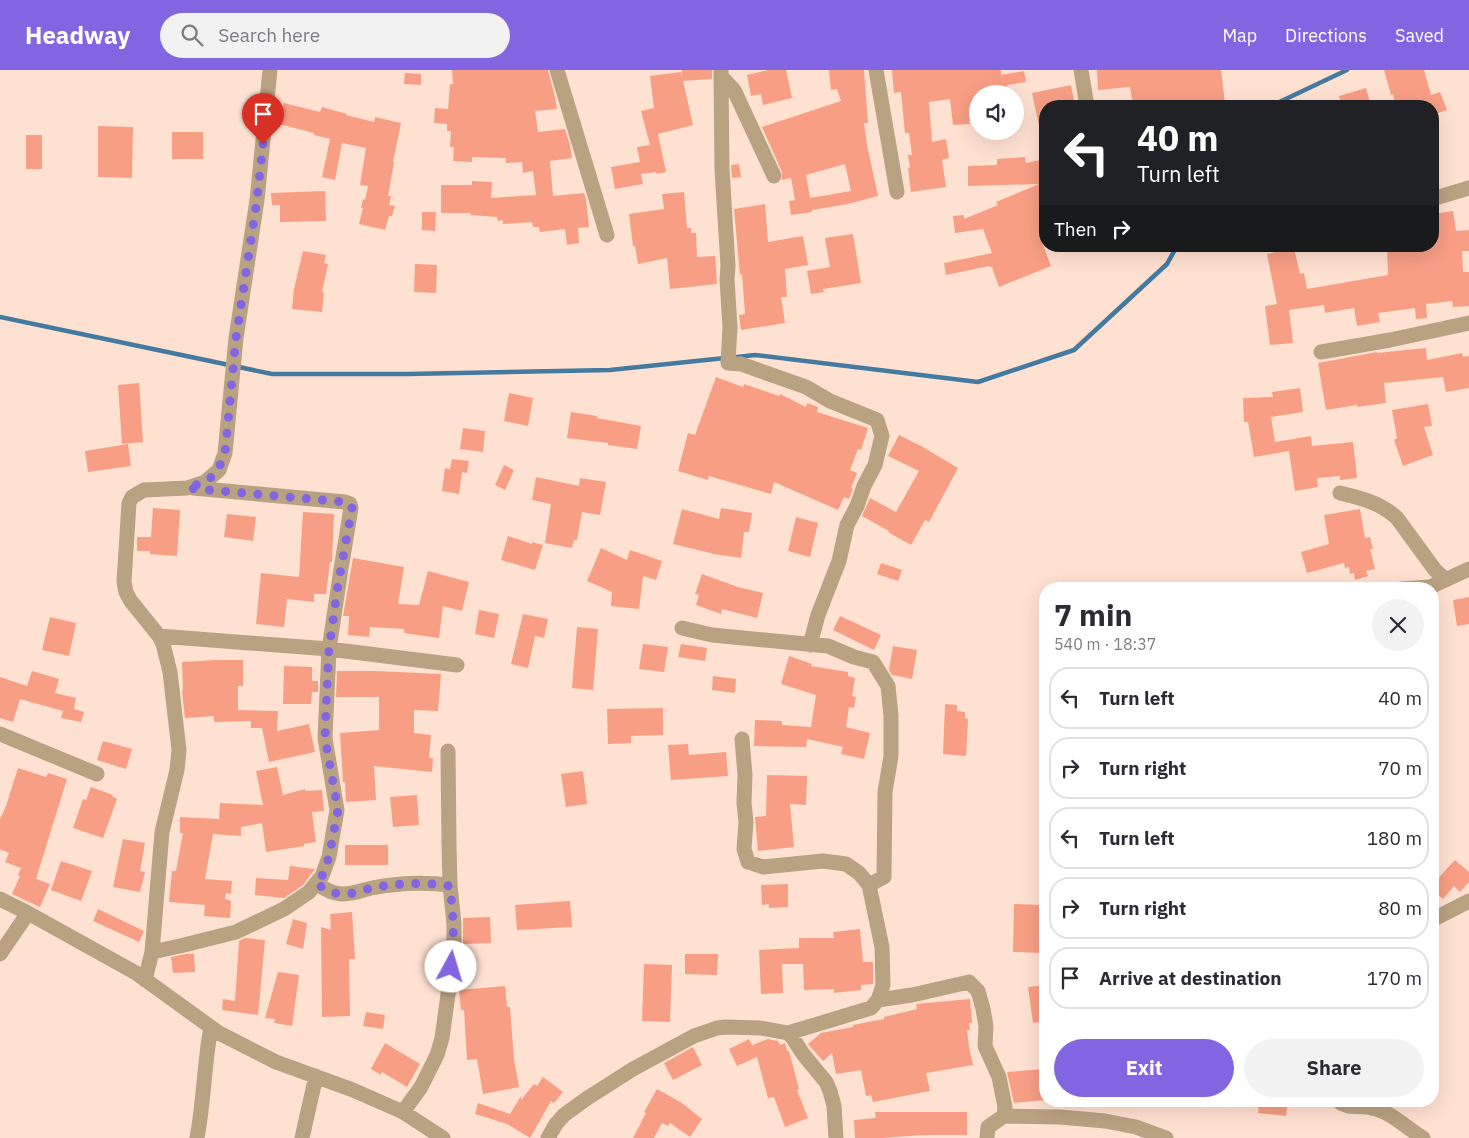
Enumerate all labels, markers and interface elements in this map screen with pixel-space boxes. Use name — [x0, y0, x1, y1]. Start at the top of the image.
search box — [160, 13, 510, 58]
text: Headway — [25, 19, 130, 51]
icon: search — [178, 21, 206, 49]
text: Search here — [218, 23, 320, 47]
text: Map — [1222, 24, 1257, 47]
text: Directions — [1285, 24, 1367, 47]
text: Saved — [1395, 24, 1444, 47]
map controls — [969, 85, 1024, 140]
button: sound — [969, 85, 1024, 140]
pin — [242, 93, 284, 144]
icon: arrive — [249, 100, 277, 128]
text: 40 m — [1137, 115, 1219, 161]
icon: left — [1054, 120, 1119, 185]
text: Turn left — [1137, 159, 1220, 188]
icon: right — [1107, 215, 1135, 243]
text: Then — [1054, 217, 1097, 241]
text: 7 min — [1054, 595, 1132, 634]
button: close — [1372, 599, 1424, 651]
text: 540 m · 18:37 — [1054, 634, 1156, 654]
icon: left — [1056, 684, 1084, 712]
text: Turn left — [1099, 686, 1175, 710]
text: 40 m — [1378, 686, 1422, 710]
icon: right — [1056, 754, 1084, 782]
text: Turn right — [1099, 756, 1186, 780]
text: 70 m — [1378, 756, 1422, 780]
icon: left — [1056, 824, 1084, 852]
text: Turn left — [1099, 826, 1175, 850]
text: 180 m — [1367, 826, 1422, 850]
icon: right — [1056, 894, 1084, 922]
text: Turn right — [1099, 896, 1186, 920]
text: 80 m — [1378, 896, 1422, 920]
position arrow — [424, 940, 476, 992]
icon: arrive — [1056, 964, 1084, 992]
text: Arrive at destination — [1099, 966, 1282, 990]
text: 170 m — [1367, 966, 1422, 990]
button: Exit — [1054, 1039, 1234, 1097]
button: Share — [1244, 1039, 1424, 1097]

